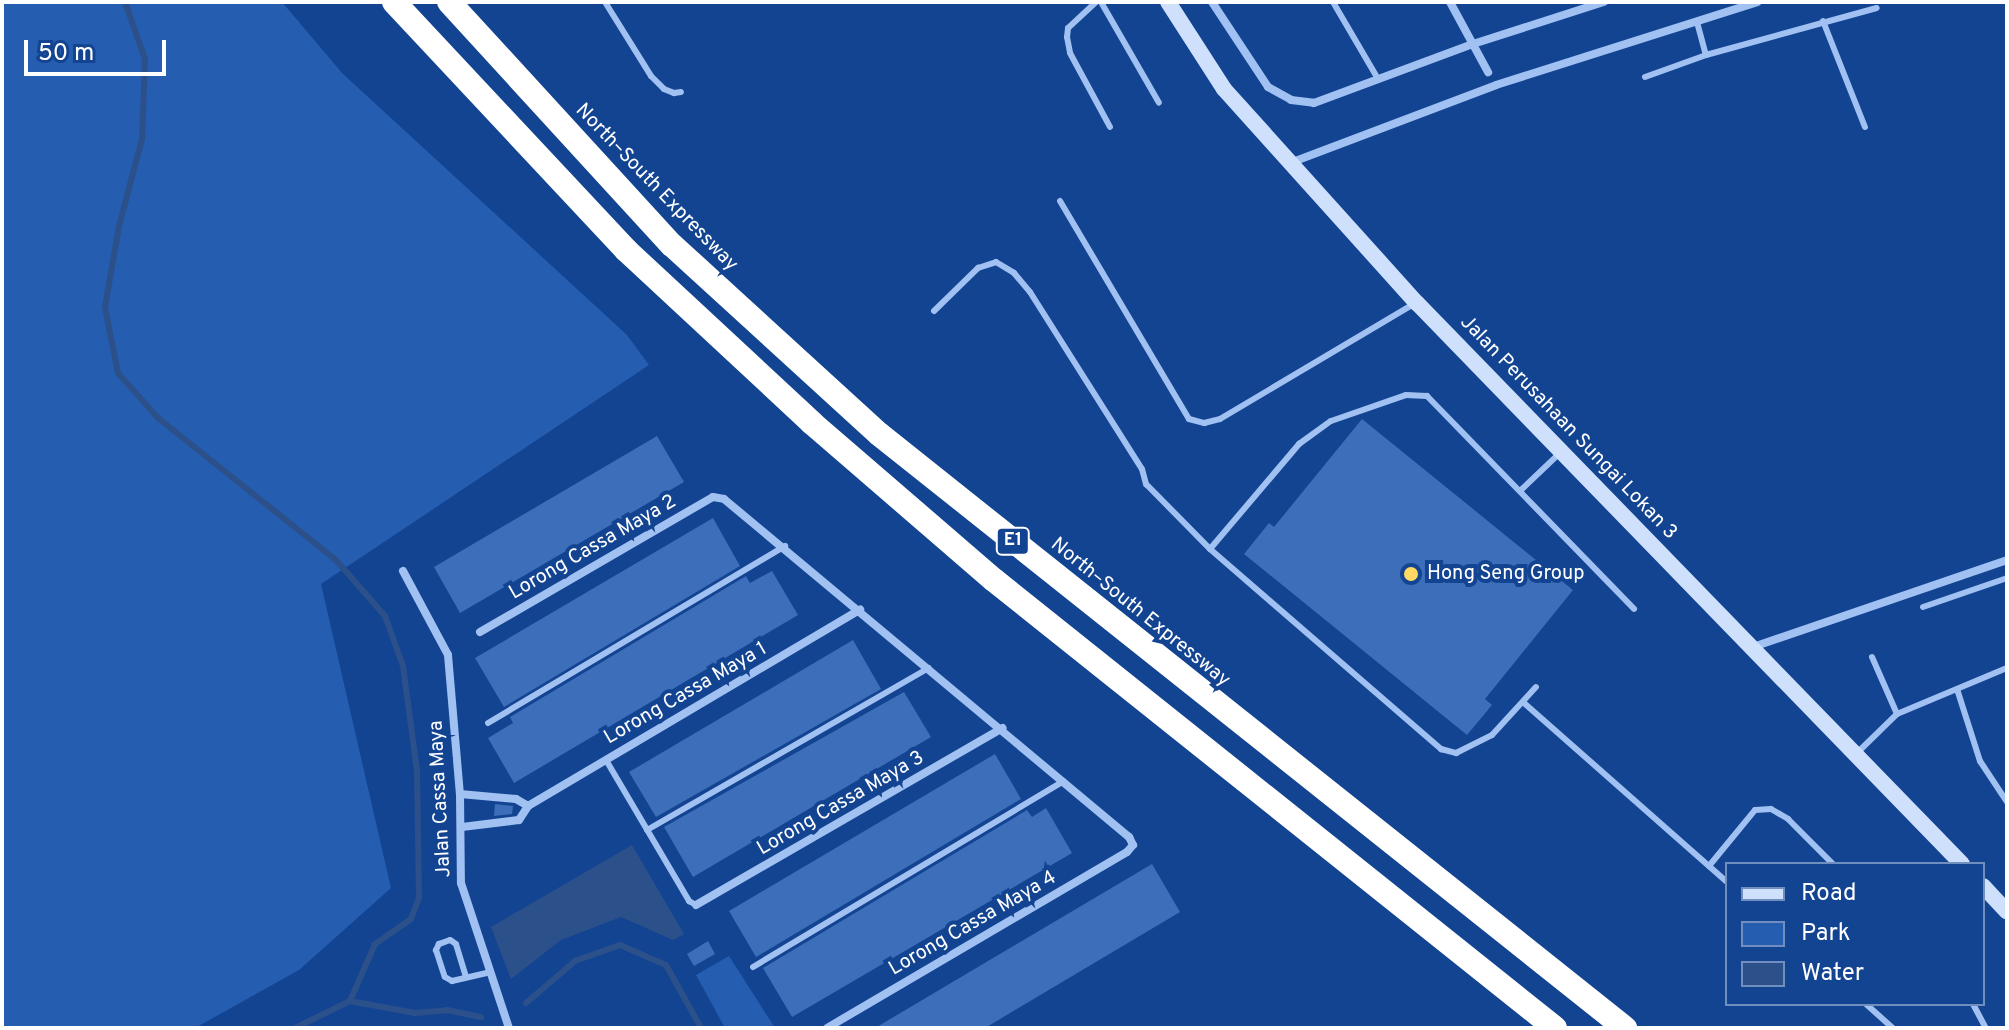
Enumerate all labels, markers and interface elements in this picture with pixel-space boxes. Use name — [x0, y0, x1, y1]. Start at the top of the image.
scale bar — [28, 24, 170, 74]
text: 50 m — [38, 39, 94, 69]
street label: North–South Expressway — [570, 99, 742, 277]
street label: Jalan Perusahaan Sungai Lokan 3 — [1454, 311, 1682, 545]
street label: Lorong Cassa Maya 2 — [505, 490, 681, 606]
road number: E1 — [995, 527, 1031, 555]
street label: North–South Expressway — [1045, 533, 1235, 693]
place label: Hong Seng Group — [1427, 562, 1585, 586]
marker: Hong Seng Group — [1402, 565, 1420, 583]
street label: Lorong Cassa Maya 1 — [600, 638, 772, 750]
street label: Jalan Cassa Maya — [425, 720, 457, 878]
street label: Lorong Cassa Maya 3 — [753, 746, 929, 862]
legend — [1725, 862, 1985, 1006]
street label: Lorong Cassa Maya 4 — [885, 866, 1061, 982]
text: Road — [1801, 879, 1857, 909]
text: Park — [1801, 919, 1851, 949]
text: Water — [1801, 959, 1864, 989]

